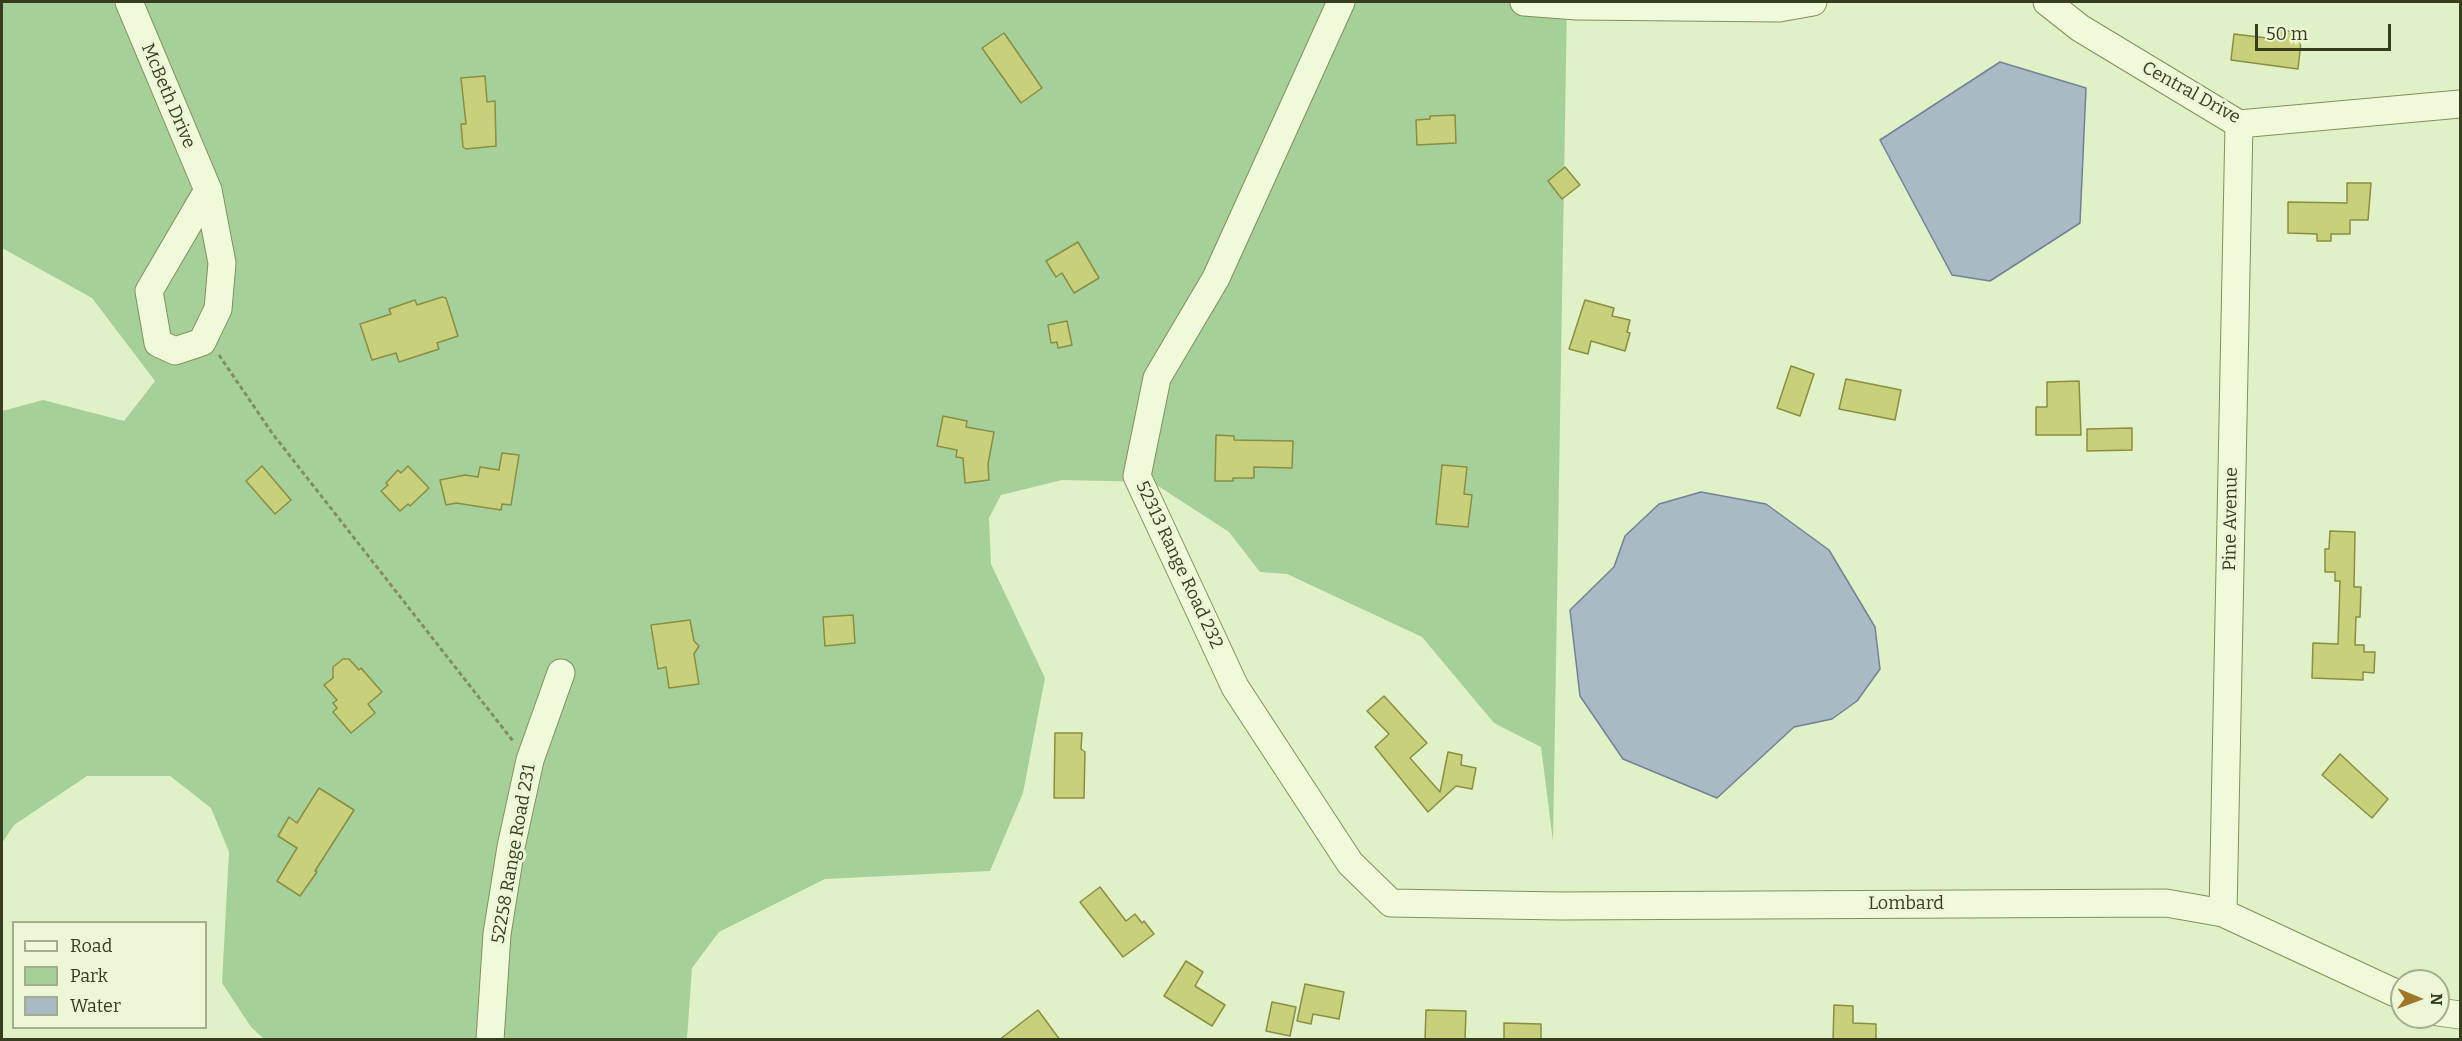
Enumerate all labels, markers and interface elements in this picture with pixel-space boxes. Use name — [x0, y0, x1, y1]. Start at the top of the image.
scale bar — [2258, 12, 2394, 50]
text: 50 m — [2266, 23, 2308, 45]
street label: McBeth Drive — [136, 40, 200, 152]
street label: Central Drive — [2138, 57, 2244, 129]
street label: Pine Avenue — [2219, 467, 2243, 571]
street label: 52313 Range Road 232 — [1131, 478, 1227, 652]
street label: 52258 Range Road 231 — [488, 762, 540, 946]
street label: Lombard — [1868, 893, 1944, 915]
legend — [12, 921, 207, 1029]
text: Road — [70, 935, 112, 957]
text: Park — [70, 965, 108, 987]
north arrow — [2390, 969, 2450, 1029]
text: N — [2427, 993, 2446, 1006]
text: Water — [70, 995, 121, 1017]

